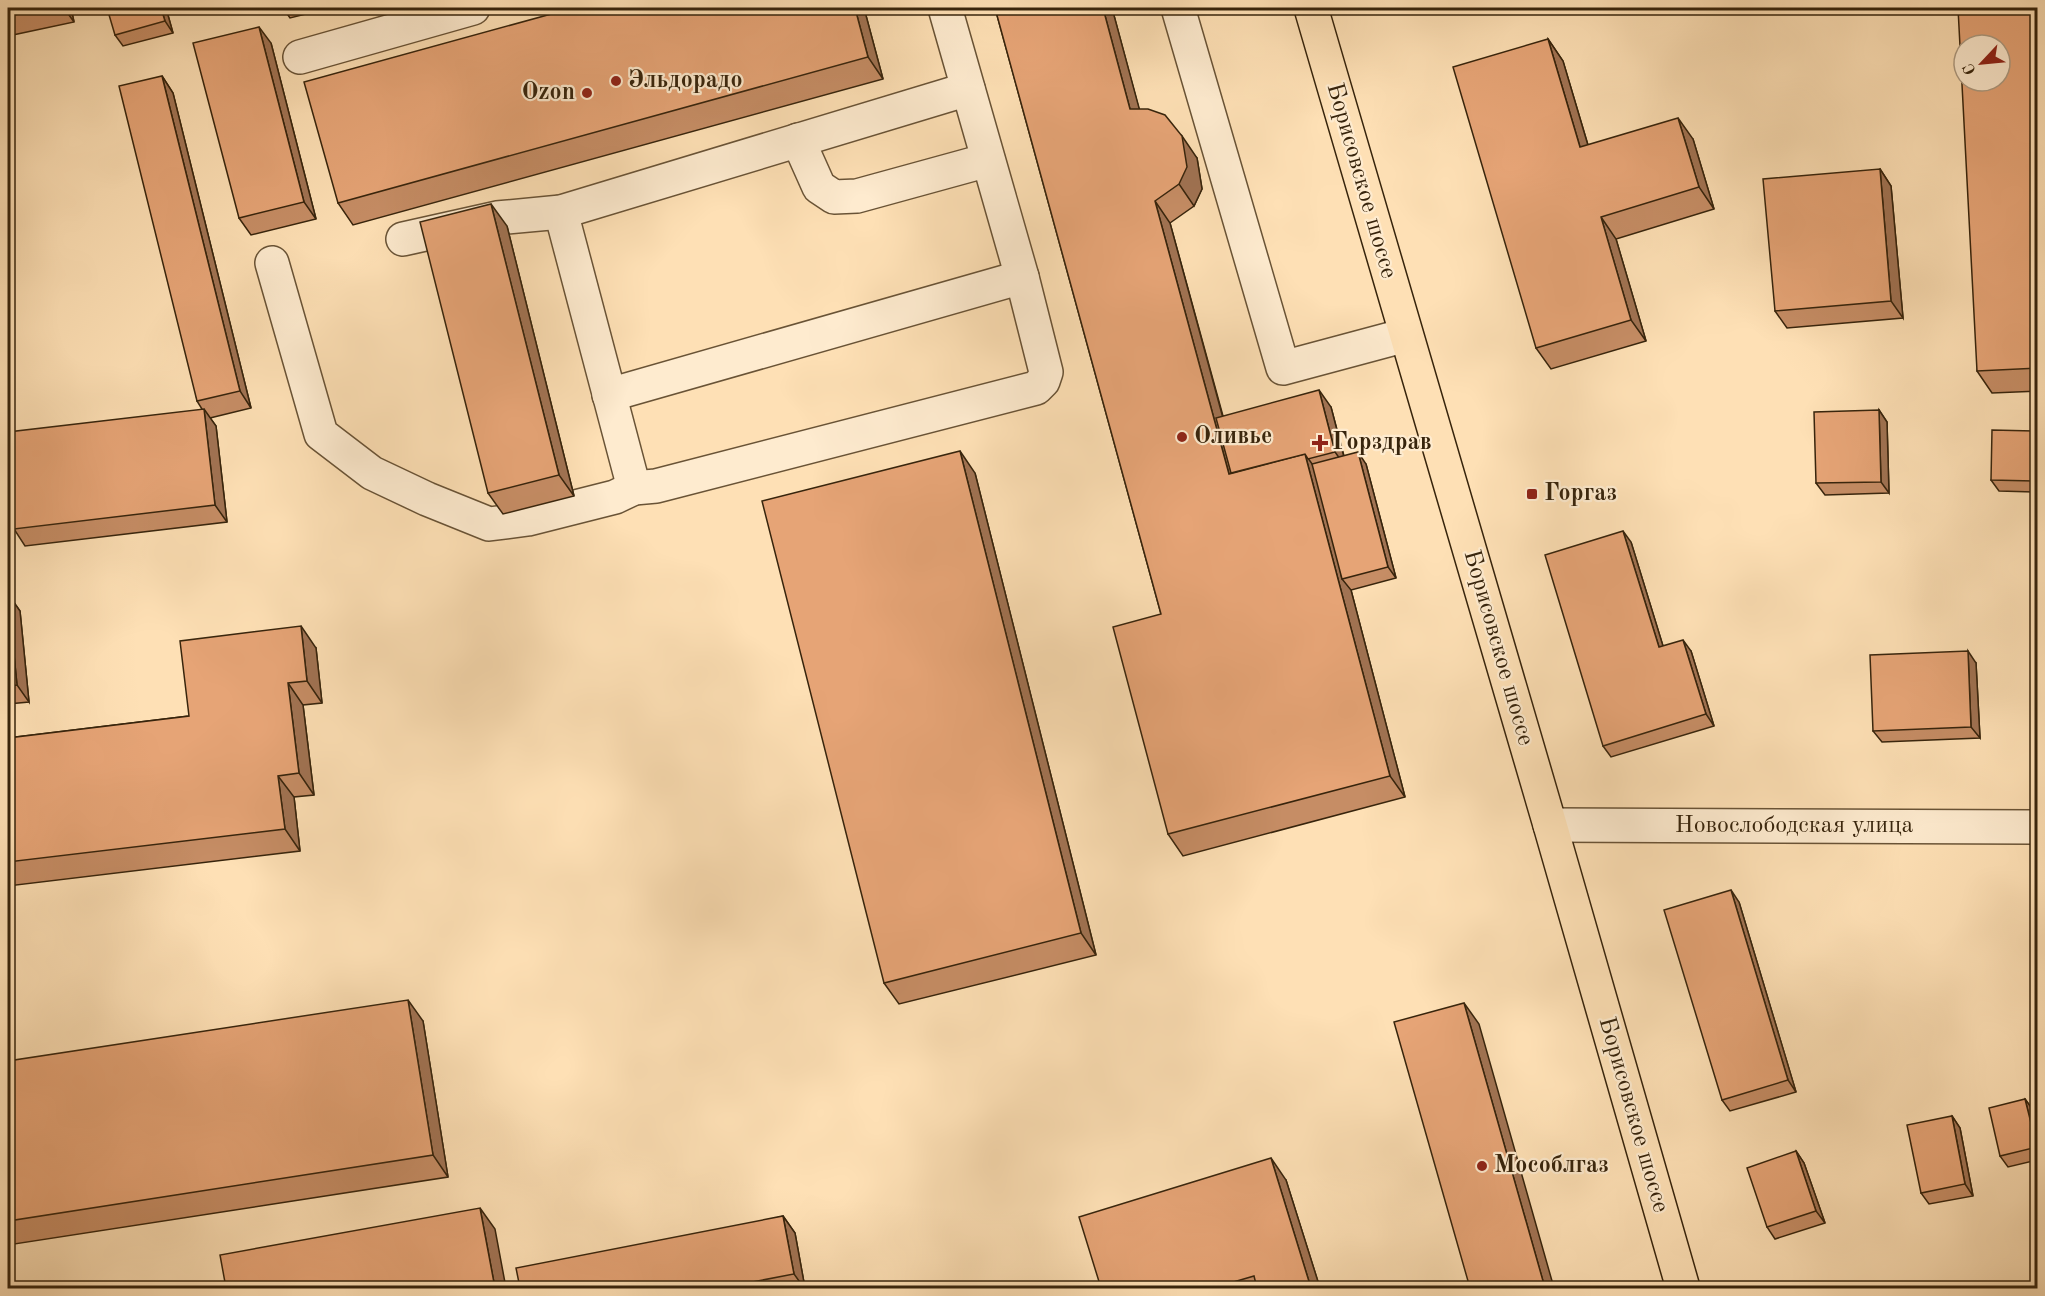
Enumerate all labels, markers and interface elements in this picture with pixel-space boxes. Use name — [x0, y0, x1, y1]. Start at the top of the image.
north arrow — [1952, 33, 2012, 93]
text: С — [1961, 60, 1980, 77]
place label: Эльдорадо — [628, 69, 743, 93]
marker: Эльдорадо — [609, 74, 623, 88]
street label: Борисовское шоссе — [1322, 80, 1400, 282]
place label: Ozon — [521, 81, 575, 105]
marker: Ozon — [580, 86, 594, 100]
place label: Оливье — [1194, 425, 1272, 449]
marker: Оливье — [1175, 430, 1189, 444]
place label: Горздрав — [1332, 431, 1432, 455]
marker: Горздрав — [1313, 436, 1327, 450]
place label: Горгаз — [1544, 482, 1617, 506]
marker: Горгаз — [1525, 487, 1539, 501]
street label: Борисовское шоссе — [1459, 547, 1537, 749]
street label: Новослободская улица — [1675, 814, 1913, 838]
street label: Борисовское шоссе — [1594, 1014, 1672, 1216]
place label: Мособлгаз — [1494, 1154, 1609, 1178]
marker: Мособлгаз — [1475, 1159, 1489, 1173]

